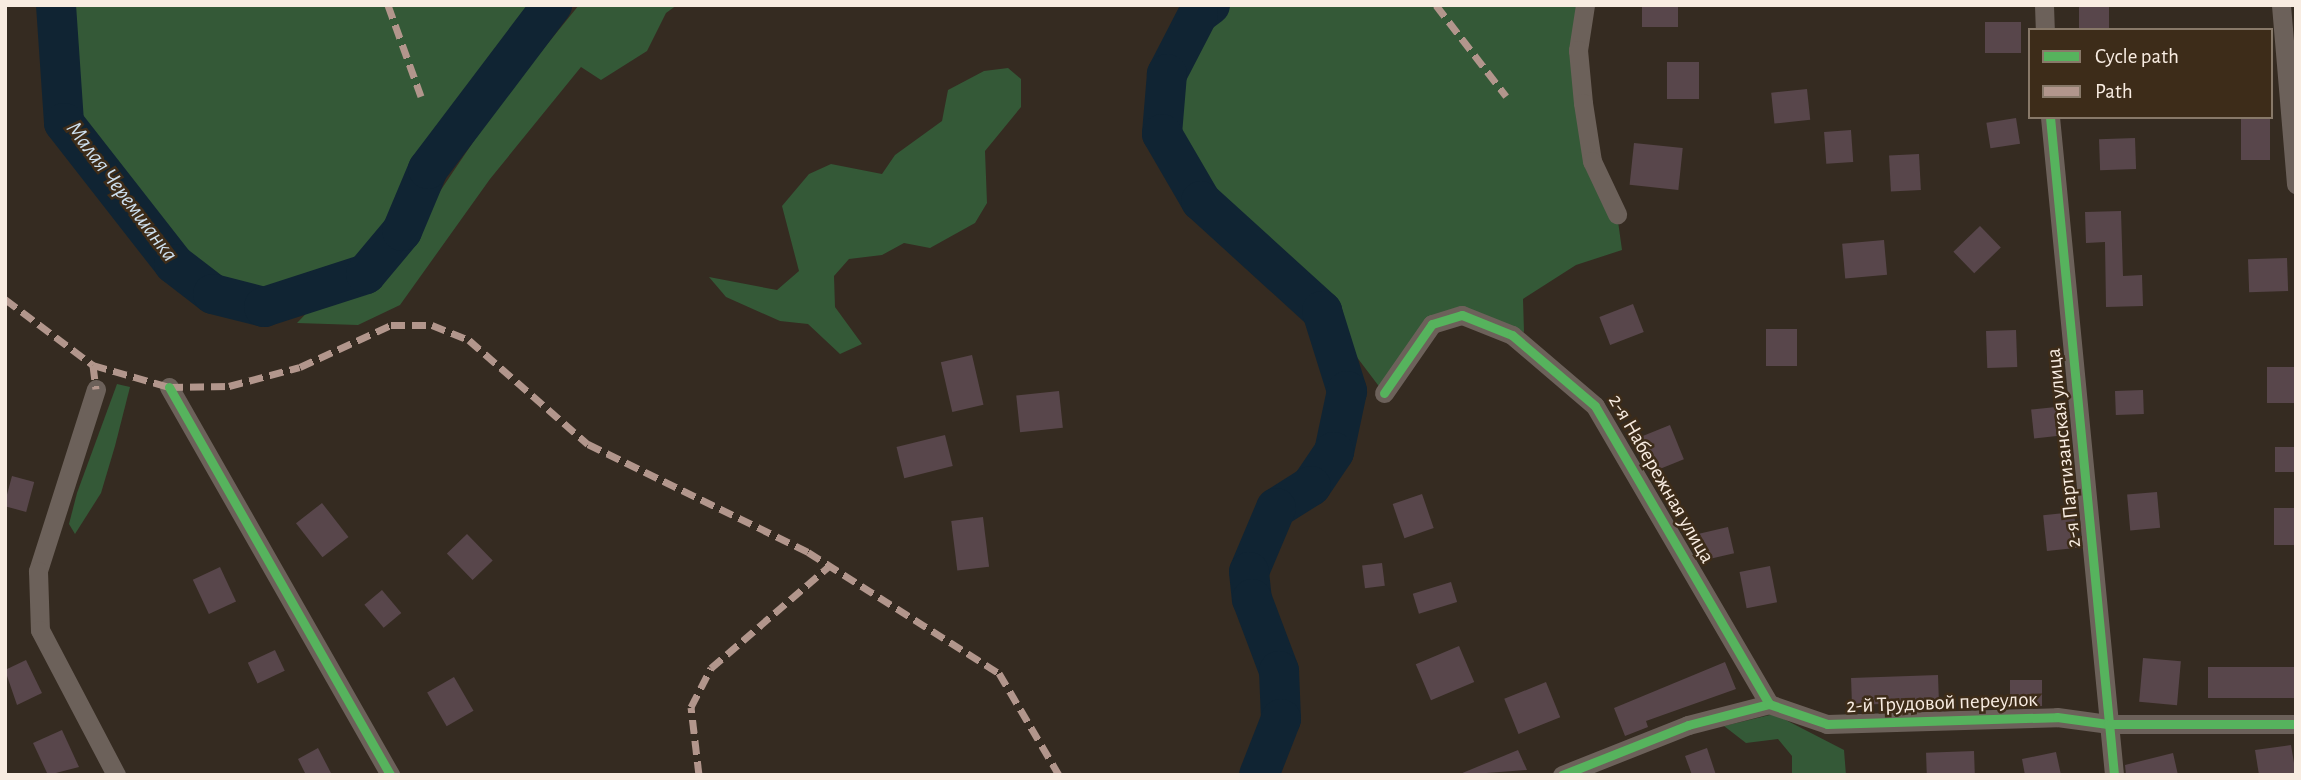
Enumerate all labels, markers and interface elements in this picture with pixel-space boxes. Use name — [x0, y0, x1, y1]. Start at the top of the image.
legend — [2028, 28, 2273, 119]
text: Cycle path — [2095, 46, 2179, 67]
text: Path — [2095, 81, 2133, 102]
water label: Малая Черемшанка — [59, 116, 183, 268]
street label: 2-я Партизанская улица — [2041, 347, 2087, 549]
street label: 2-я Набережная улица — [1602, 390, 1720, 568]
street label: 2-й Трудовой переулок — [1846, 687, 2038, 719]

